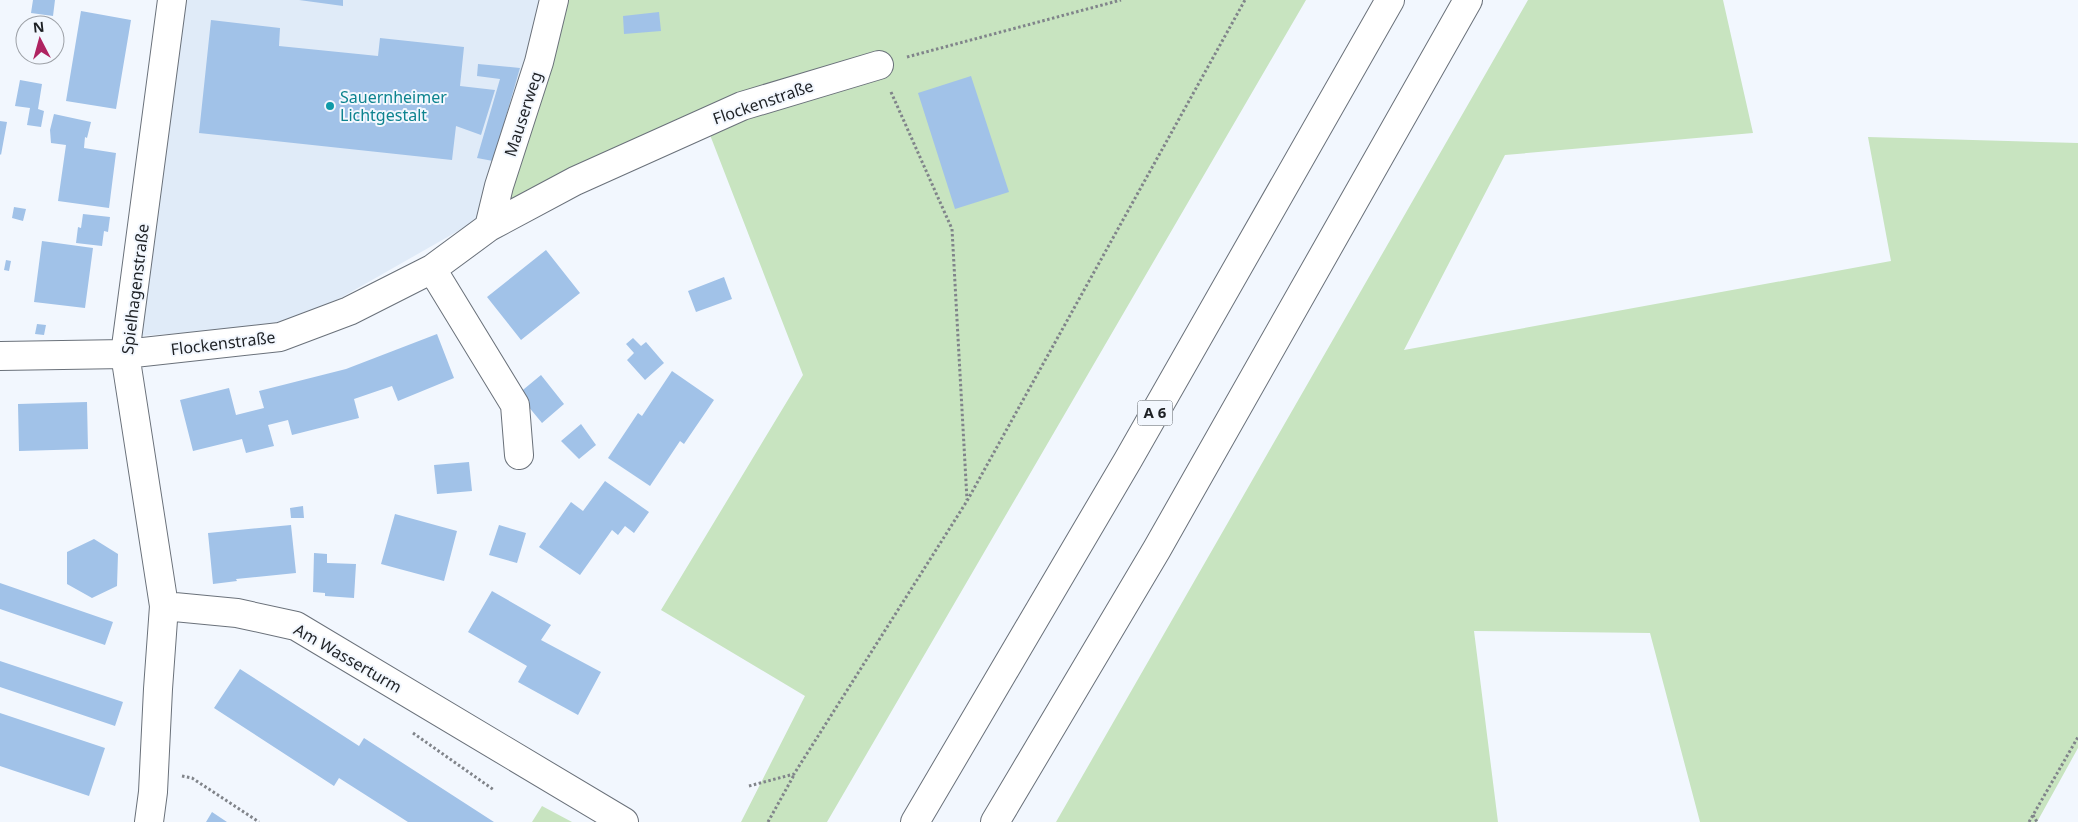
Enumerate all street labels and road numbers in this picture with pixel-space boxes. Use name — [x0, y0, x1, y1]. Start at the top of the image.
street label: Mauserweg — [499, 69, 547, 159]
street label: Flockenstraße — [710, 74, 816, 130]
street label: Spielhagenstraße — [116, 222, 154, 356]
street label: Flockenstraße — [170, 326, 276, 360]
road number: A 6 — [1138, 400, 1172, 426]
street label: Am Wasserturm — [290, 618, 406, 698]

